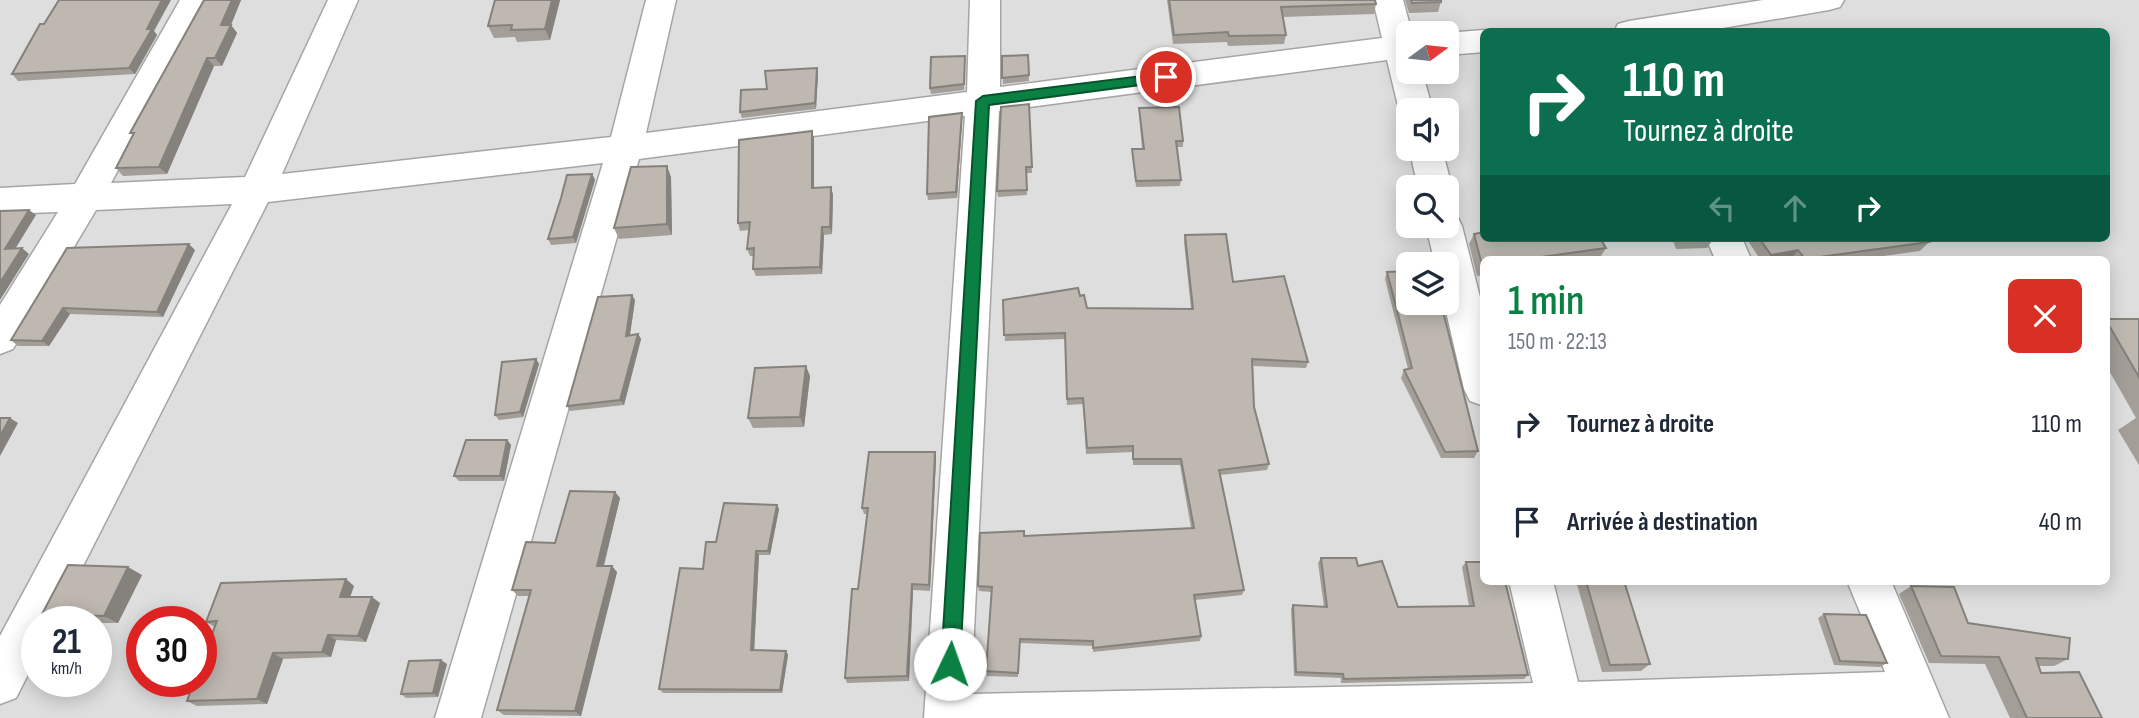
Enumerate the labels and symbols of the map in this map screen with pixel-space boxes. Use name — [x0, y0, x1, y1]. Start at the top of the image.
north arrow — [1396, 21, 1460, 84]
pin — [1136, 47, 1196, 107]
speed limit sign: 30 — [126, 606, 217, 697]
position arrow — [913, 627, 987, 701]

